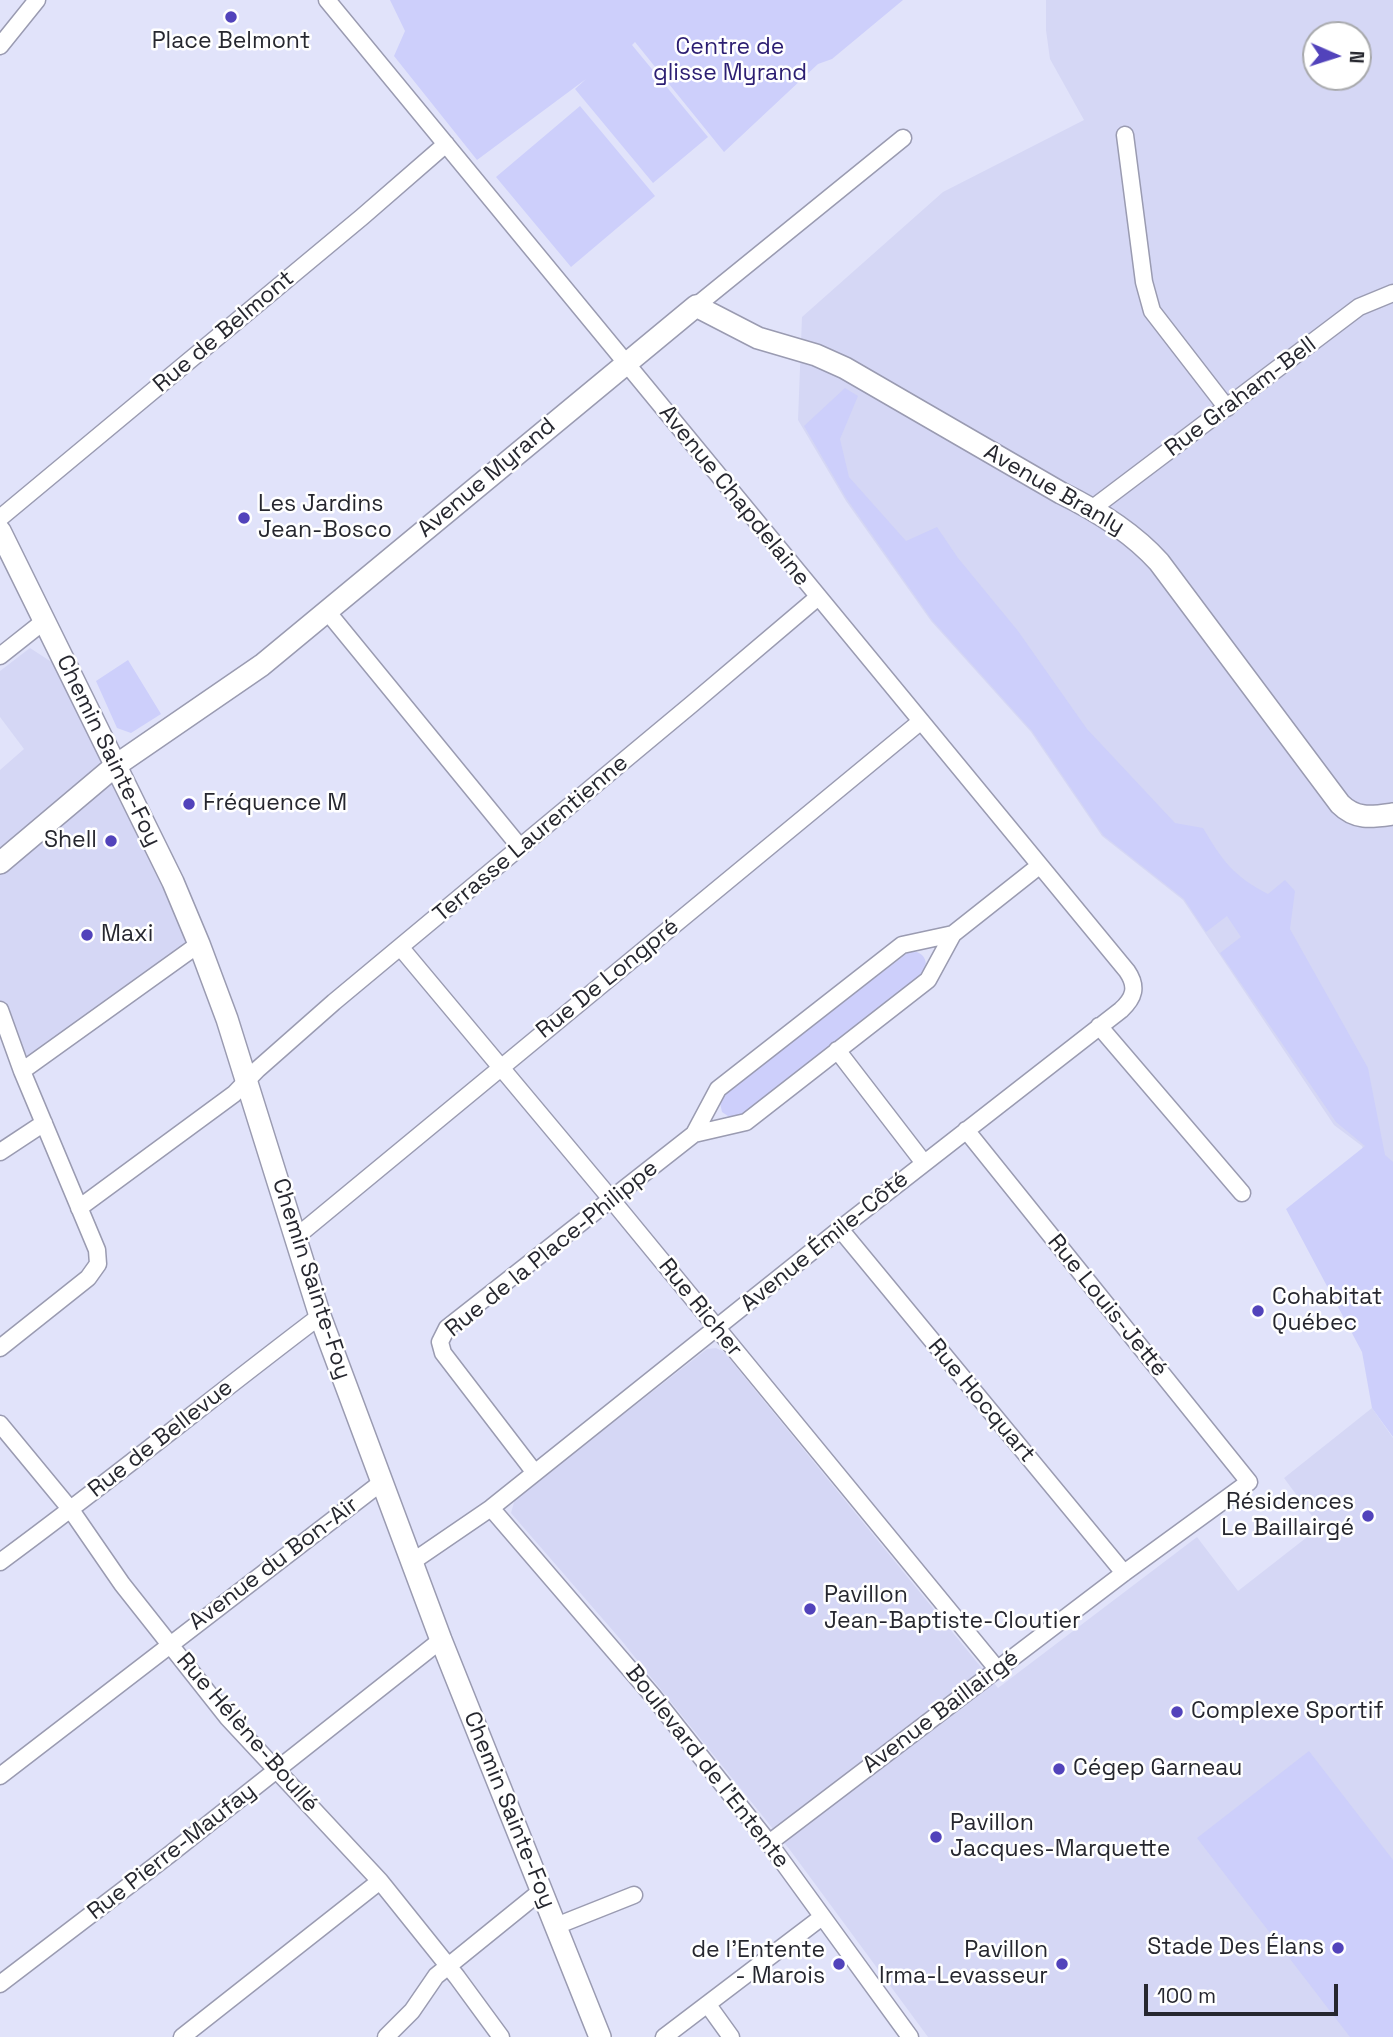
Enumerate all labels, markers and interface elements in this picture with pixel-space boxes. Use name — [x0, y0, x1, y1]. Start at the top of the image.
marker: Place Belmont — [223, 9, 239, 25]
north arrow — [1302, 21, 1372, 91]
place label: Place Belmont — [152, 28, 310, 56]
park label: Centre de glisse Myrand — [653, 34, 807, 88]
text: N — [1344, 50, 1369, 64]
street label: Rue de Belmont — [148, 265, 300, 399]
street label: Rue Graham-Bell — [1160, 331, 1322, 463]
street label: Avenue Chapdelaine — [653, 400, 815, 592]
street label: Avenue Myrand — [412, 412, 562, 544]
street label: Avenue Branly — [979, 439, 1129, 541]
place label: Les Jardins Jean-Bosco — [258, 491, 392, 545]
marker: Les Jardins Jean-Bosco — [236, 510, 252, 526]
street label: Chemin Sainte-Foy — [50, 651, 166, 851]
street label: Terrasse Laurentienne — [428, 750, 634, 928]
place label: Fréquence M — [203, 790, 347, 818]
marker: Fréquence M — [181, 796, 197, 812]
place label: Shell — [44, 827, 97, 855]
marker: Shell — [103, 833, 119, 849]
street label: Rue De Longpré — [531, 913, 685, 1045]
place label: Maxi — [101, 921, 153, 949]
marker: Maxi — [79, 927, 95, 943]
street label: Rue de la Place-Philippe — [440, 1155, 664, 1343]
street label: Avenue Émile-Côté — [736, 1166, 914, 1318]
street label: Chemin Sainte-Foy — [266, 1175, 356, 1383]
street label: Rue Louis-Jetté — [1041, 1229, 1173, 1383]
street label: Rue Richer — [652, 1253, 748, 1363]
place label: Cohabitat Québec — [1272, 1284, 1382, 1338]
marker: Cohabitat Québec — [1250, 1303, 1266, 1319]
street label: Rue Hocquart — [921, 1334, 1041, 1468]
street label: Rue de Bellevue — [83, 1374, 239, 1504]
place label: Résidences Le Baillairgé — [1221, 1489, 1354, 1543]
street label: Avenue du Bon-Air — [184, 1491, 364, 1637]
marker: Résidences Le Baillairgé — [1360, 1508, 1376, 1524]
place label: Pavillon Jean-Baptiste-Cloutier — [824, 1582, 1081, 1636]
marker: Pavillon Jean-Baptiste-Cloutier — [802, 1601, 818, 1617]
street label: Avenue Baillairgé — [858, 1644, 1024, 1780]
street label: Rue Hélène-Boullé — [170, 1647, 324, 1819]
street label: Boulevard de l'Entente — [619, 1660, 795, 1874]
place label: Complexe Sportif — [1191, 1698, 1384, 1726]
marker: Complexe Sportif — [1169, 1704, 1185, 1720]
street label: Chemin Sainte-Foy — [457, 1708, 561, 1912]
place label: Cégep Garneau — [1073, 1755, 1242, 1783]
marker: Cégep Garneau — [1051, 1761, 1067, 1777]
street label: Rue Pierre-Maufay — [82, 1778, 262, 1926]
place label: Pavillon Jacques-Marquette — [950, 1810, 1170, 1864]
marker: Pavillon Jacques-Marquette — [928, 1829, 944, 1845]
place label: Stade Des Élans — [1147, 1934, 1324, 1962]
place label: de l'Entente - Marois — [691, 1937, 825, 1991]
place label: Pavillon Irma-Levasseur — [879, 1937, 1048, 1991]
marker: Stade Des Élans — [1330, 1940, 1346, 1956]
marker: de l'Entente - Marois — [831, 1956, 847, 1972]
marker: Pavillon Irma-Levasseur — [1054, 1956, 1070, 1972]
scale bar — [1148, 1970, 1342, 2014]
text: 100 m — [1157, 1982, 1216, 2009]

